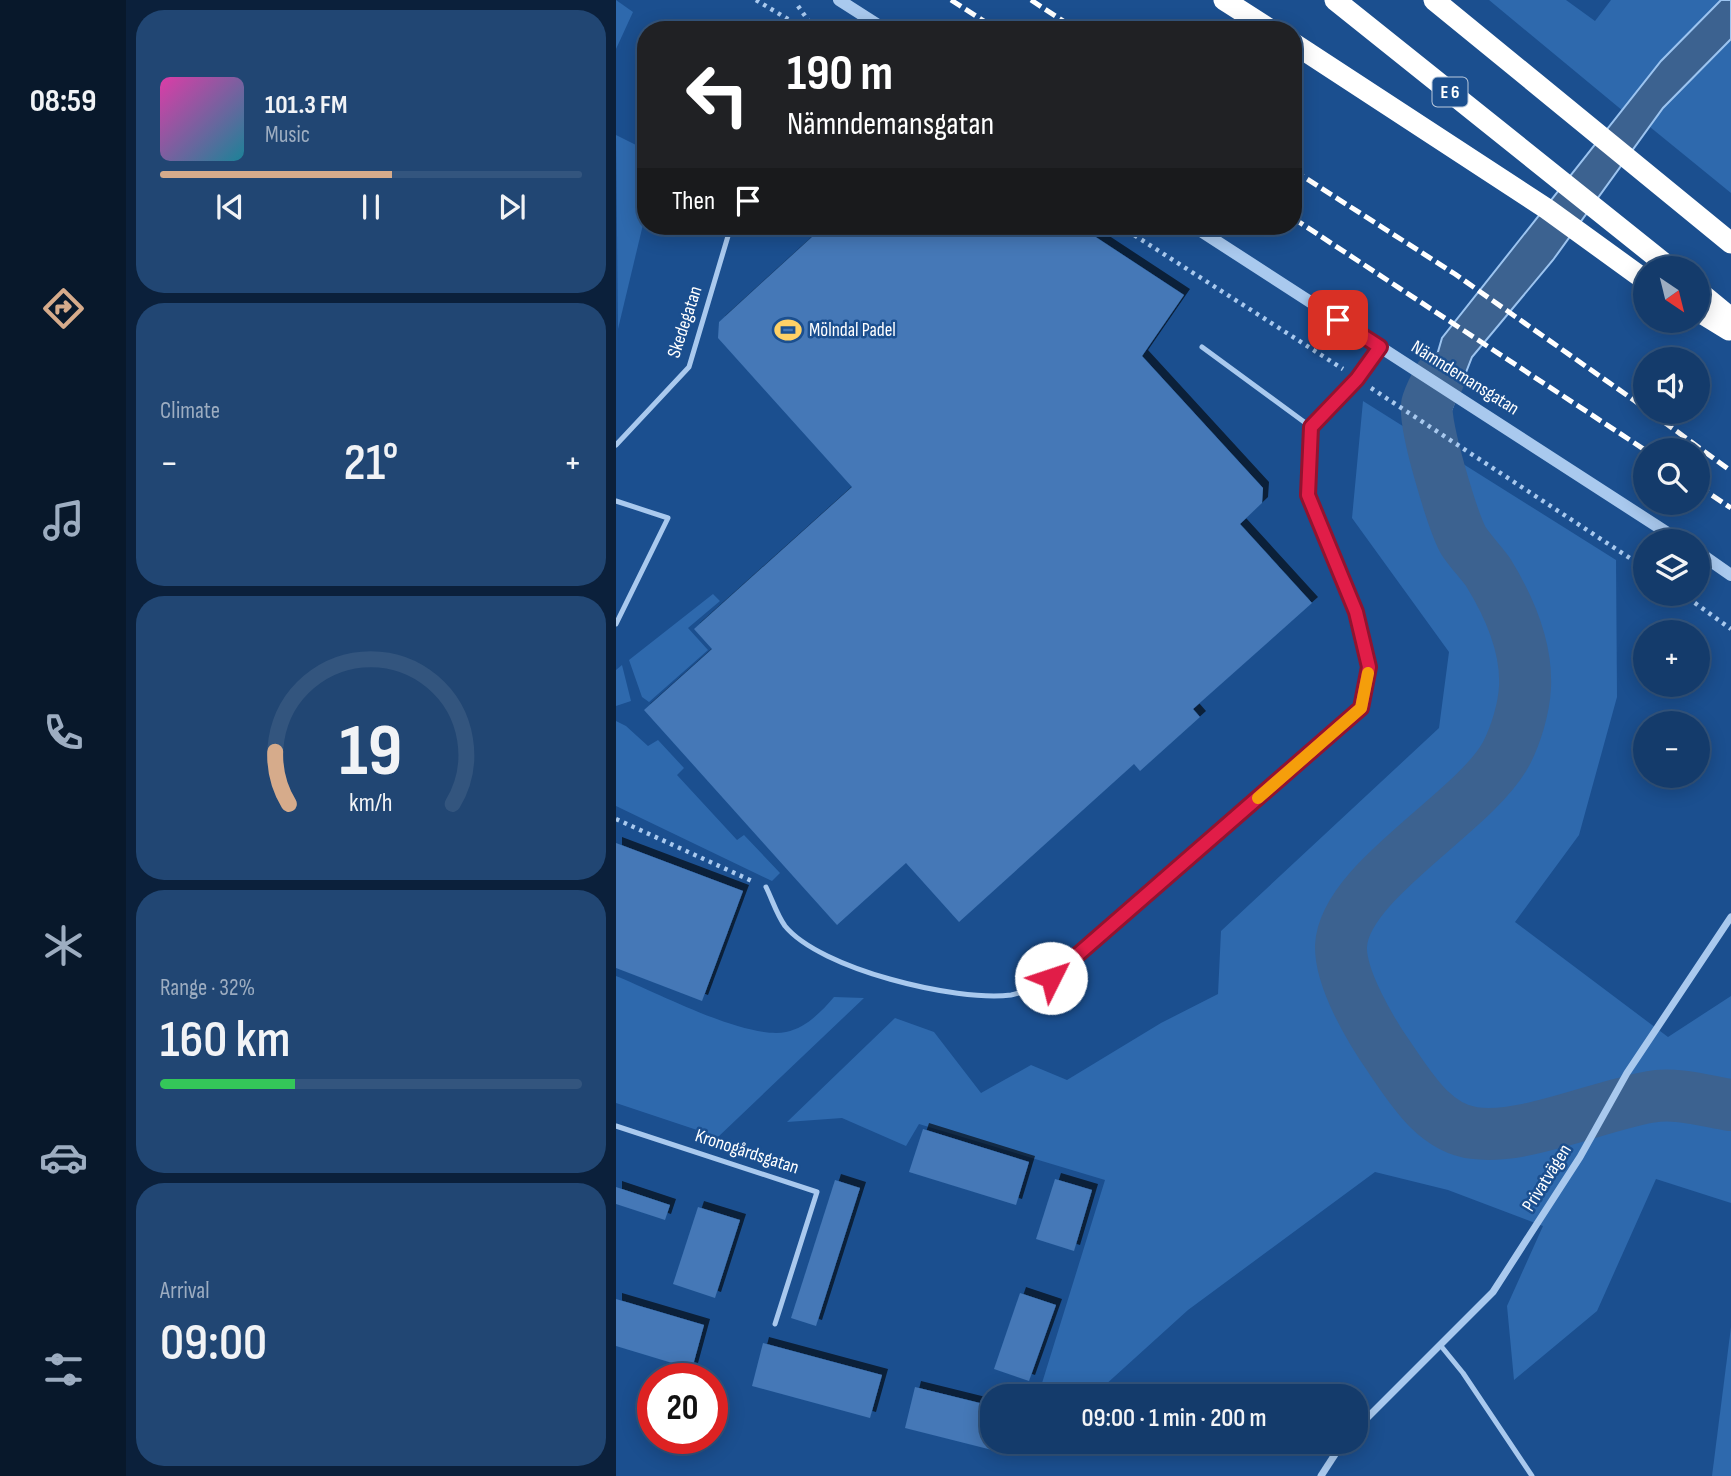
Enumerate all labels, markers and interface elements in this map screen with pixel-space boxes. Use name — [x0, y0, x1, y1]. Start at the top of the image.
text: 190 m — [787, 45, 893, 104]
icon: left — [672, 49, 763, 140]
road number: E 6 — [1432, 78, 1468, 106]
text: 08:59 — [30, 82, 96, 121]
text: 101.3 FM — [265, 90, 347, 121]
text: Nämndemansgatan — [787, 105, 994, 144]
text: Music — [265, 121, 310, 149]
icon: arrive — [729, 182, 767, 220]
text: Then — [672, 186, 715, 217]
icon: previous — [211, 188, 249, 226]
icon: pause — [352, 188, 390, 226]
icon: next — [493, 188, 531, 226]
north arrow — [1633, 256, 1710, 332]
map controls — [1633, 256, 1710, 788]
street label: Skedegatan — [663, 283, 707, 361]
icon: directions — [39, 284, 88, 333]
pin — [1308, 290, 1368, 350]
icon: arrive — [1319, 301, 1357, 339]
sports icon: Mölndal Padel — [773, 315, 803, 345]
place label: Mölndal Padel — [809, 319, 896, 342]
street label: Nämndemansgatan — [1407, 336, 1523, 420]
button: sound — [1633, 347, 1710, 424]
text: Climate — [160, 397, 220, 425]
text: 21° — [344, 432, 398, 495]
button: search — [1633, 438, 1710, 515]
text: − — [160, 441, 179, 486]
text: + — [563, 441, 582, 486]
icon: music — [39, 496, 88, 545]
button: layers — [1633, 529, 1710, 606]
button: + — [1633, 620, 1710, 697]
icon: phone — [39, 708, 88, 757]
text: 19 — [339, 708, 403, 796]
button: − — [1633, 711, 1710, 788]
text: km/h — [349, 788, 393, 819]
icon: climate — [39, 921, 88, 970]
position arrow — [1014, 941, 1088, 1015]
text: Range · 32% — [160, 974, 255, 1002]
text: 160 km — [160, 1009, 291, 1072]
street label: Kronogårdsgatan — [692, 1124, 802, 1180]
icon: car — [39, 1133, 88, 1182]
street label: Privatvägen — [1517, 1140, 1577, 1216]
text: Arrival — [160, 1277, 209, 1305]
text: 09:00 — [160, 1312, 267, 1375]
icon: filters — [39, 1345, 88, 1394]
speed limit sign: 20 — [637, 1363, 728, 1454]
text: 09:00 · 1 min · 200 m — [1082, 1403, 1266, 1434]

